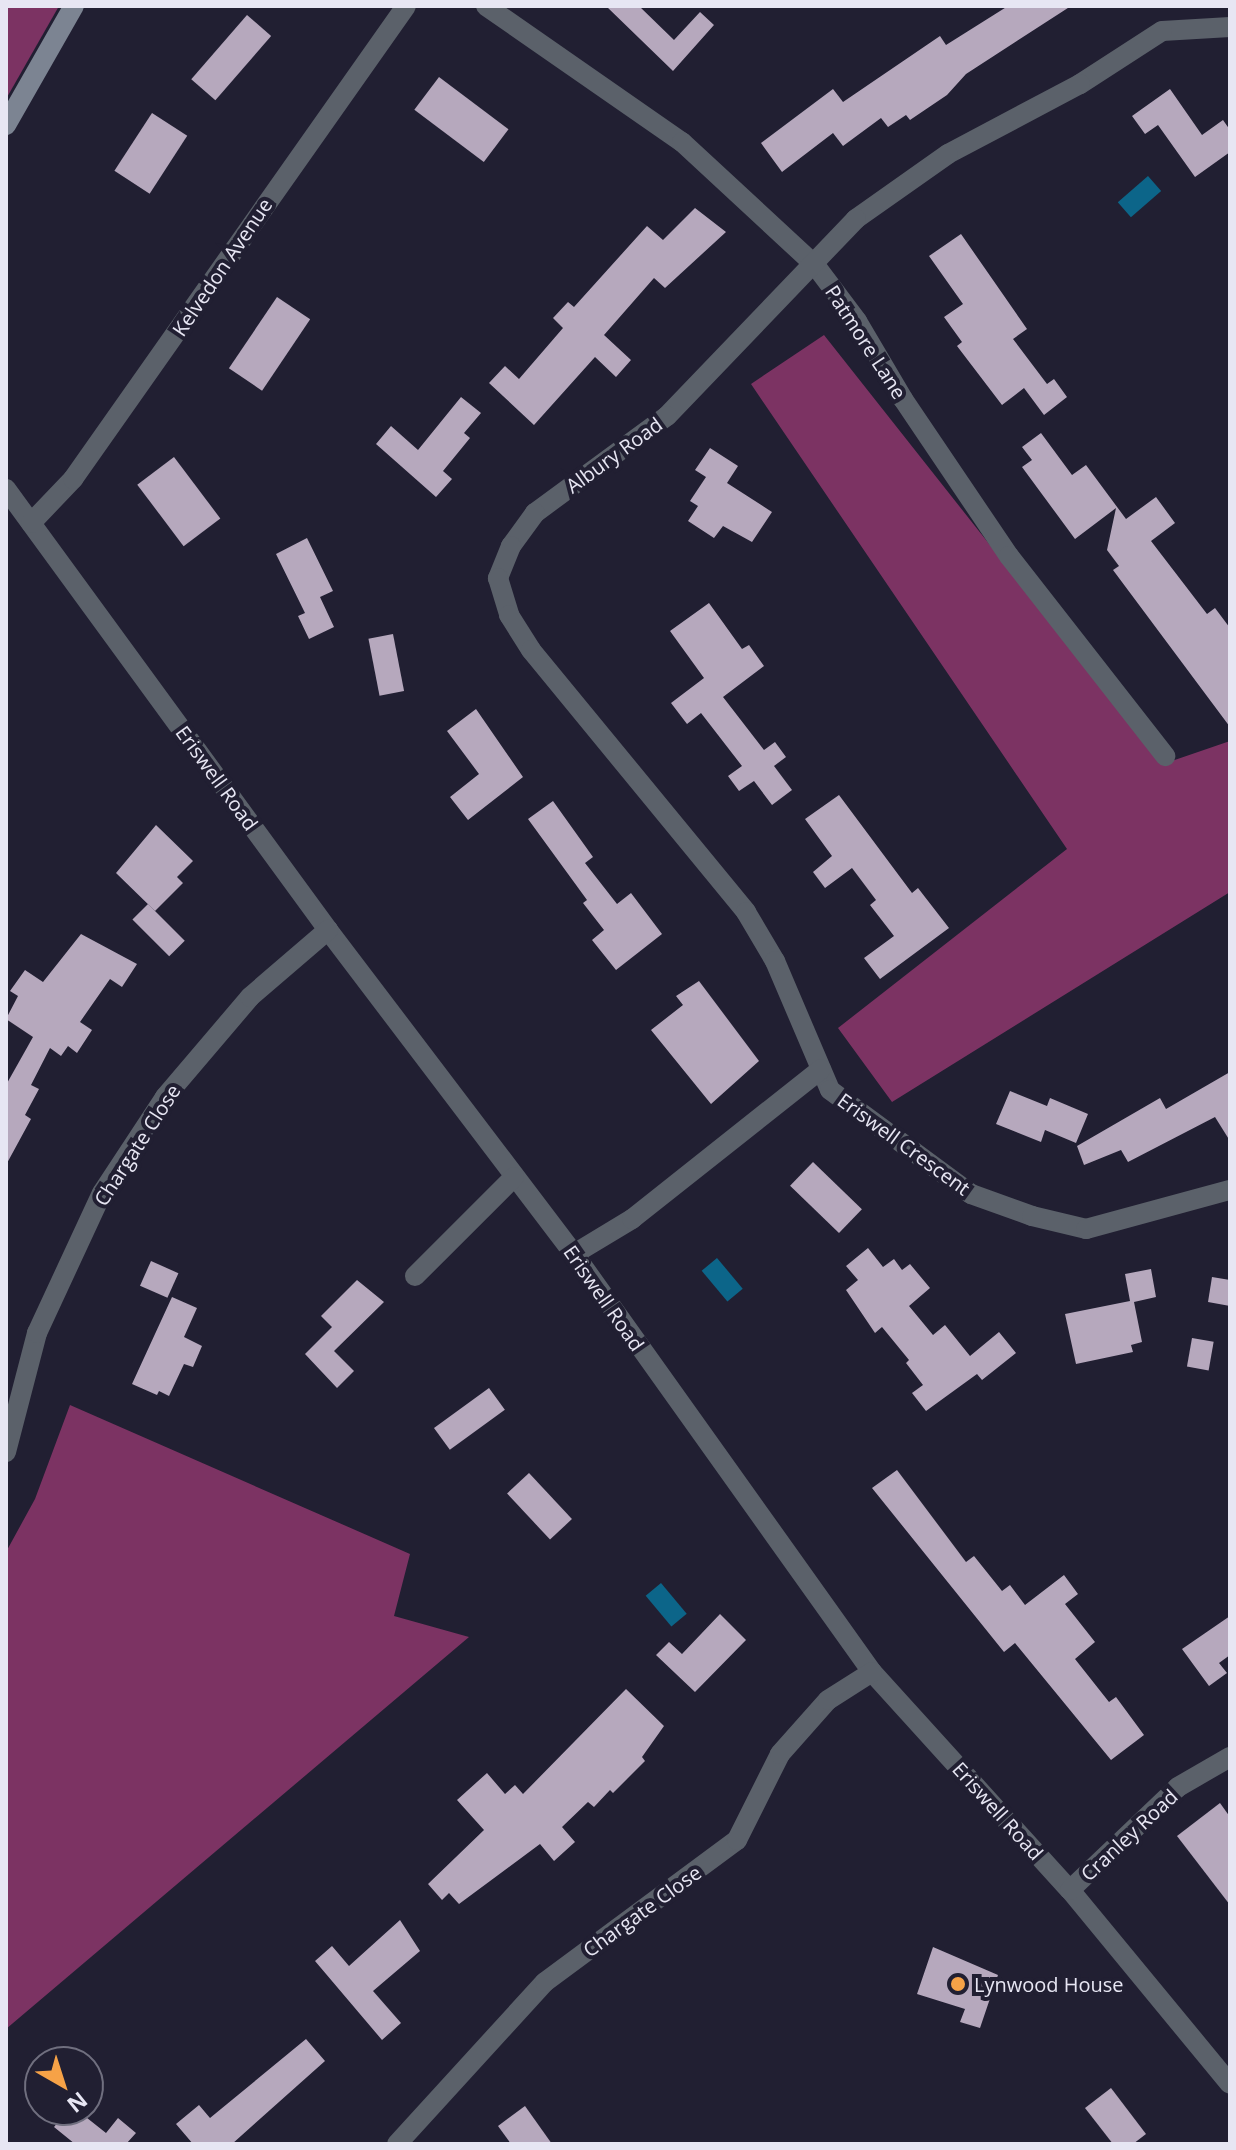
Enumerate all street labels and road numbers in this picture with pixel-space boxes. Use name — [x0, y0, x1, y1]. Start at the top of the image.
street label: Kelvedon Avenue — [167, 194, 277, 340]
street label: Patmore Lane — [820, 281, 912, 403]
street label: Albury Road — [561, 412, 667, 498]
street label: Eriswell Road — [171, 721, 263, 835]
street label: Chargate Close — [89, 1080, 185, 1210]
street label: Eriswell Crescent — [833, 1088, 975, 1200]
street label: Eriswell Road — [559, 1240, 649, 1356]
street label: Eriswell Road — [948, 1757, 1048, 1865]
street label: Cranley Road — [1076, 1784, 1182, 1886]
street label: Chargate Close — [578, 1860, 706, 1962]

